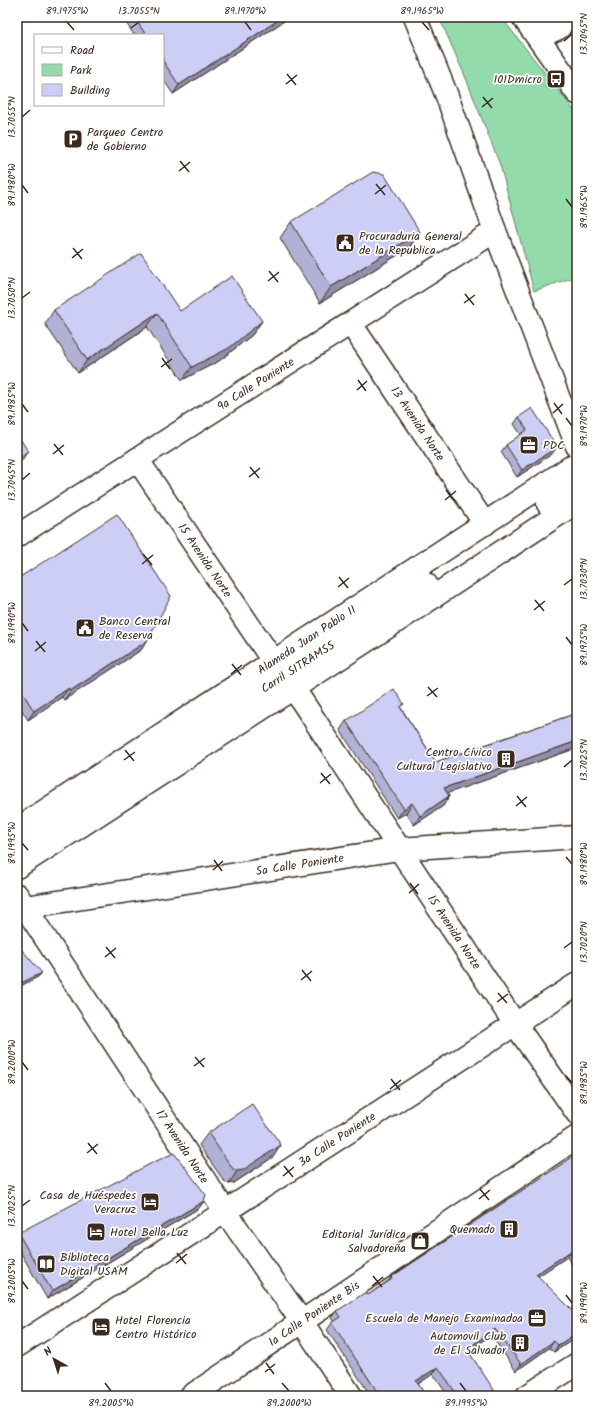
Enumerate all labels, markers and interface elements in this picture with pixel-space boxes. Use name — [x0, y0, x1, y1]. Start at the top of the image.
text: 89.1975°W — [46, 3, 88, 19]
text: 13.7055°N — [118, 3, 160, 19]
text: 89.1970°W — [224, 3, 266, 19]
text: 89.1965°W — [400, 3, 444, 19]
text: 13.7045°N — [576, 13, 592, 55]
legend — [34, 34, 164, 106]
text: Road — [70, 41, 95, 60]
text: Park — [70, 61, 92, 80]
bus stop icon: 101Dmicro — [545, 68, 567, 90]
place label: 101Dmicro — [494, 70, 542, 89]
text: Building — [70, 81, 110, 100]
text: 13.7055°N — [4, 96, 20, 138]
place label: Parqueo Centro de Gobierno — [87, 123, 163, 156]
parking icon: Parqueo Centro de Gobierno — [62, 128, 84, 150]
text: 89.1980°W — [4, 163, 20, 207]
text: 89.1965°W — [576, 185, 592, 229]
place label: Procuraduria General de la Republica — [359, 227, 462, 260]
public building icon: Procuraduria General de la Republica — [334, 232, 356, 254]
text: 13.7050°N — [4, 277, 20, 319]
street label: 9a Calle Poniente — [214, 352, 299, 416]
text: 89.1985°W — [4, 382, 20, 426]
street label: 13 Avenida Norte — [385, 383, 450, 466]
text: 89.1970°W — [576, 405, 592, 447]
office icon: PDC — [518, 434, 540, 456]
place label: PDC — [543, 436, 564, 455]
text: 13.7045°N — [4, 459, 20, 501]
street label: 15 Avenida Norte — [173, 519, 237, 602]
text: 13.7030°N — [576, 558, 592, 600]
street label: Alameda Juan Pablo II — [254, 601, 360, 679]
text: 89.1990°W — [4, 602, 20, 644]
place label: Banco Central de Reserva — [99, 612, 170, 645]
public building icon: Banco Central de Reserva — [74, 617, 96, 639]
text: 89.1975°W — [576, 624, 592, 666]
street label: Carril SITRAMSS — [257, 636, 339, 698]
text: 13.7025°N — [576, 739, 592, 781]
place label: Centro Cívico Cultural Legislativo — [396, 743, 492, 776]
building icon: Centro Cívico Cultural Legislativo — [495, 748, 517, 770]
text: 89.1995°W — [4, 821, 20, 864]
text: 89.1980°W — [576, 842, 592, 886]
street label: 5a Calle Poniente — [254, 849, 346, 881]
street label: 15 Avenida Norte — [422, 891, 486, 974]
text: 13.7020°N — [576, 921, 592, 963]
text: 89.2000°W — [4, 1039, 20, 1085]
text: 89.1985°W — [576, 1061, 592, 1105]
street label: 17 Avenida Norte — [151, 1106, 214, 1188]
street label: 3a Calle Poniente — [295, 1107, 380, 1172]
text: 13.7025°N — [4, 1185, 20, 1227]
place label: Casa de Huéspedes Veracruz — [40, 1186, 136, 1219]
hotel icon: Casa de Huéspedes Veracruz — [139, 1191, 161, 1213]
building icon: Quemado — [498, 1218, 520, 1240]
place label: Quemado — [450, 1220, 495, 1239]
hotel icon: Hotel Bella Luz — [85, 1221, 107, 1243]
place label: Hotel Bella Luz — [110, 1223, 188, 1242]
place label: Editorial Jurídica Salvadoreña — [322, 1225, 406, 1258]
shop icon: Editorial Jurídica Salvadoreña — [409, 1230, 431, 1252]
place label: Biblioteca Digital USAM — [60, 1248, 128, 1281]
library icon: Biblioteca Digital USAM — [35, 1253, 57, 1275]
text: 89.2005°W — [4, 1258, 20, 1304]
street label: 1a Calle Poniente Bis — [265, 1276, 364, 1352]
text: 89.1990°W — [576, 1282, 592, 1324]
office icon: Escuela de Manejo Examinadoa — [526, 1307, 548, 1329]
place label: Escuela de Manejo Examinadoa — [365, 1309, 523, 1328]
place label: Hotel Florencia Centro Histórico — [115, 1311, 197, 1344]
hotel icon: Hotel Florencia Centro Histórico — [90, 1316, 112, 1338]
place label: Automovil Club de El Salvador — [430, 1327, 507, 1360]
building icon: Automovil Club de El Salvador — [509, 1332, 531, 1354]
north arrow — [34, 1339, 74, 1379]
text: N — [40, 1343, 57, 1361]
text: 89.2005°W — [88, 1395, 134, 1411]
text: 89.2000°W — [266, 1395, 312, 1411]
text: 89.1995°W — [445, 1395, 488, 1411]

